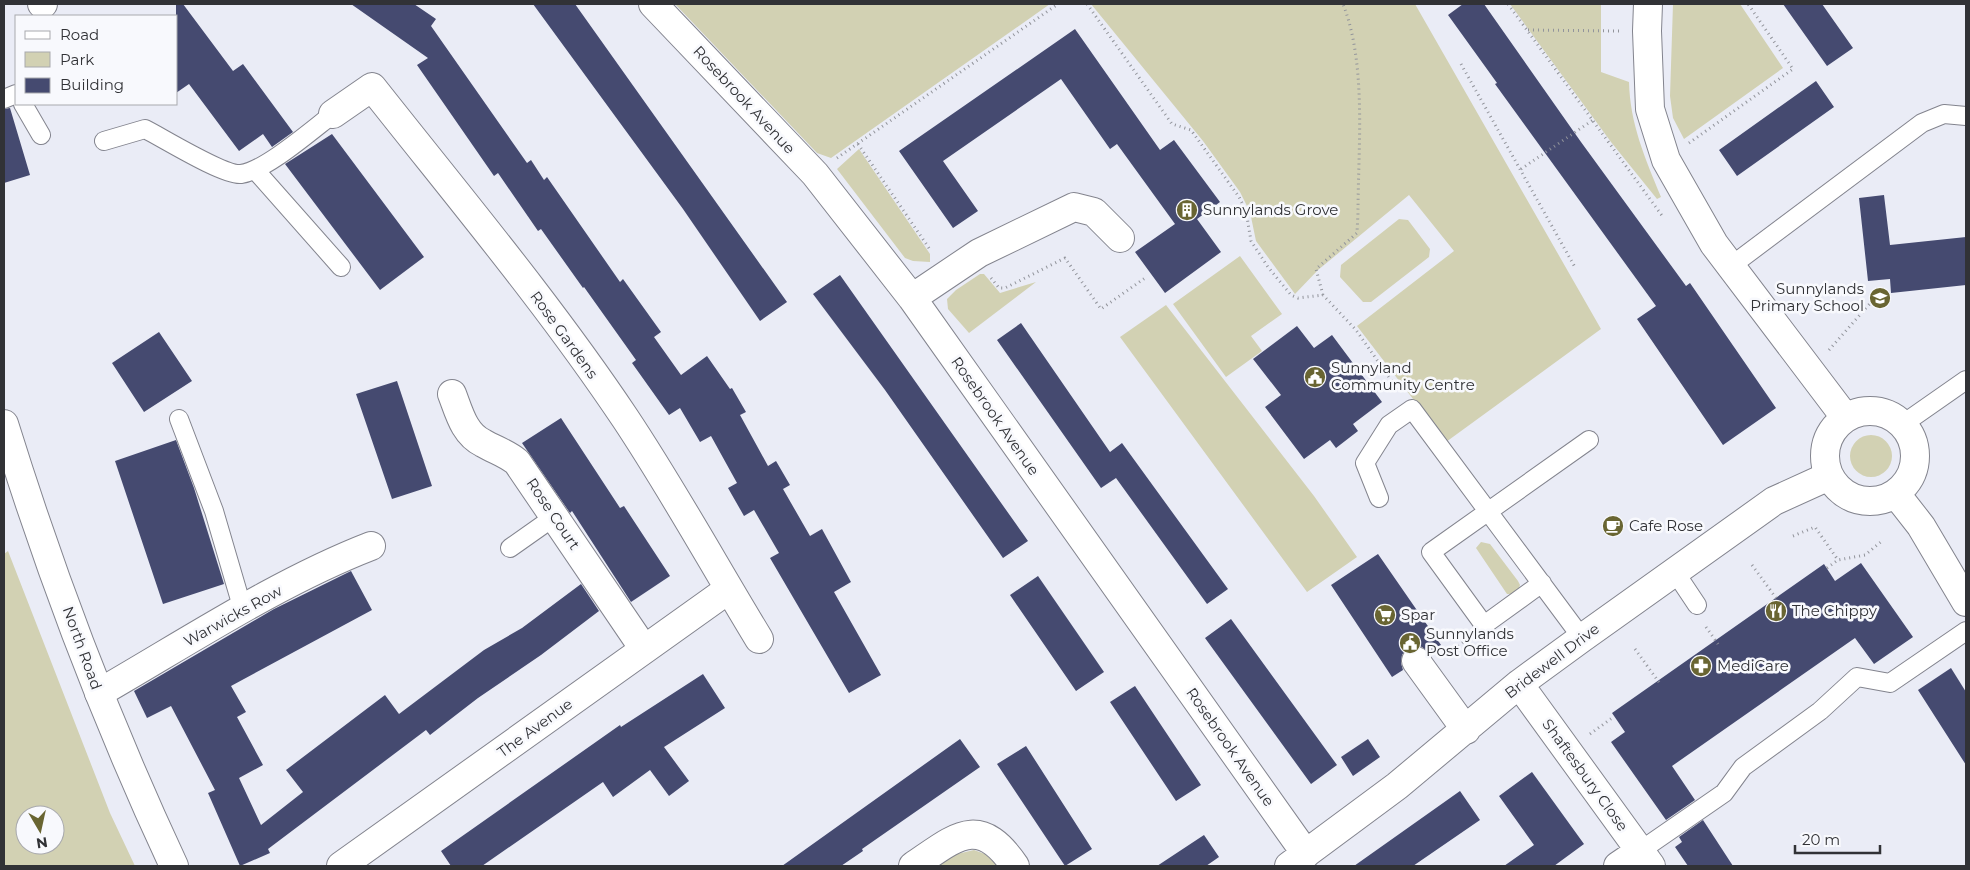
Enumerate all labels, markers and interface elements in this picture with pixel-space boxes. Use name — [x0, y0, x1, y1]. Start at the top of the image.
legend — [15, 15, 178, 105]
text: Road — [60, 25, 99, 44]
street label: Rosebrook Avenue — [689, 42, 799, 158]
text: Park — [60, 50, 94, 69]
text: Building — [60, 75, 124, 94]
building icon: Sunnylands Grove — [1175, 198, 1199, 222]
place label: Sunnylands Grove — [1203, 200, 1338, 219]
place label: Sunnylands Primary School — [1750, 279, 1864, 315]
school or university icon: Sunnylands Primary School — [1868, 286, 1892, 310]
street label: Rose Gardens — [526, 287, 603, 382]
street label: Rosebrook Avenue — [947, 353, 1044, 479]
place label: Sunnyland Community Centre — [1331, 358, 1475, 394]
public building icon: Sunnyland Community Centre — [1303, 365, 1327, 389]
street label: Rose Court — [522, 474, 584, 553]
cafe icon: Cafe Rose — [1601, 514, 1625, 538]
place label: Cafe Rose — [1629, 516, 1703, 535]
street label: Warwicks Row — [180, 580, 286, 650]
restaurant icon: The Chippy — [1764, 599, 1788, 623]
place label: The Chippy — [1792, 601, 1878, 620]
supermarket icon: Spar — [1373, 603, 1397, 627]
street label: North Road — [59, 604, 106, 692]
place label: Spar — [1401, 605, 1435, 624]
street label: Bridewell Drive — [1501, 619, 1603, 702]
place label: Sunnylands Post Office — [1426, 624, 1514, 660]
public building icon: Sunnylands Post Office — [1398, 631, 1422, 655]
pharmacy icon: MediCare — [1689, 654, 1713, 678]
place label: MediCare — [1717, 656, 1789, 675]
street label: Rosebrook Avenue — [1182, 684, 1279, 810]
street label: The Avenue — [493, 694, 576, 761]
street label: Shaftesbury Close — [1538, 715, 1633, 835]
north arrow — [15, 805, 65, 855]
scale bar — [1795, 822, 1880, 854]
text: 20 m — [1802, 830, 1840, 849]
text: N — [35, 833, 49, 853]

